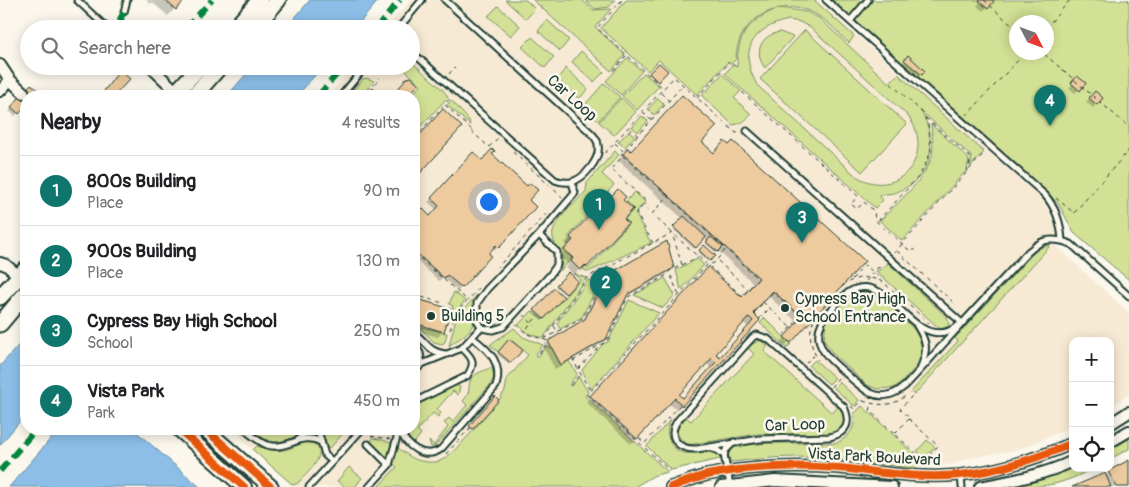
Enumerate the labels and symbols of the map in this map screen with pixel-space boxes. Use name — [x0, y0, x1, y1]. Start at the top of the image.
north arrow — [1009, 15, 1054, 60]
street label: Car Loop — [543, 70, 601, 126]
pin: 4 — [1034, 85, 1066, 126]
your location — [476, 189, 502, 215]
pin: 1 — [583, 189, 615, 230]
pin: 3 — [786, 202, 818, 243]
pin: 2 — [590, 267, 622, 308]
place label: Cypress Bay High School Entrance — [795, 289, 906, 327]
marker: Cypress Bay High School Entrance — [779, 302, 791, 314]
place label: Building 5 — [441, 306, 505, 326]
marker: Building 5 — [425, 310, 437, 322]
street label: Car Loop — [764, 414, 826, 436]
street label: Vista Park Boulevard — [807, 444, 941, 470]

